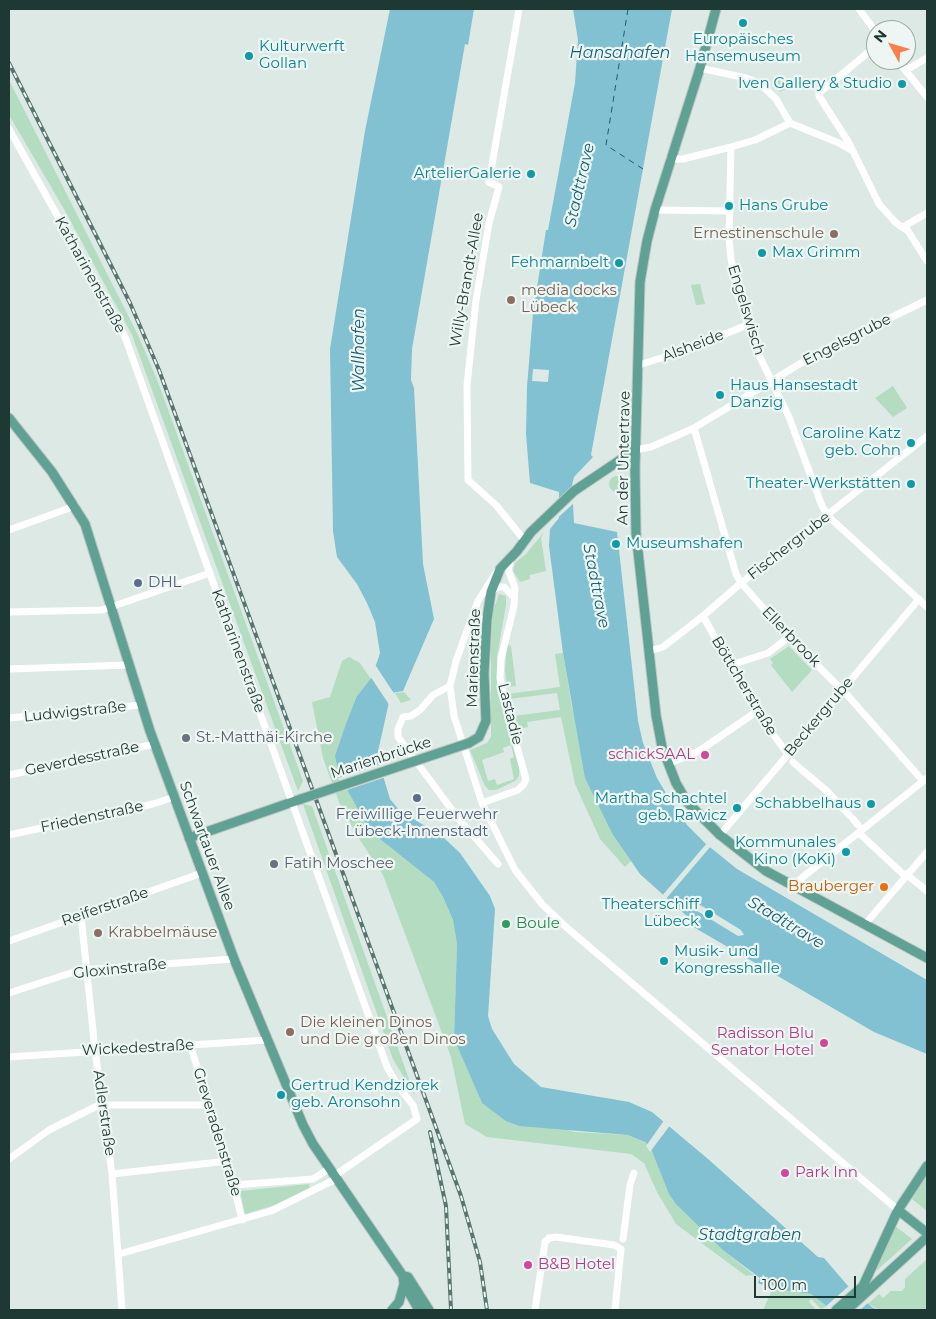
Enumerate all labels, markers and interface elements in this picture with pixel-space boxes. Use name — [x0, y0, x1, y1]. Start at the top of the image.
marker: Europäisches Hansemuseum — [737, 17, 749, 29]
north arrow — [866, 20, 916, 70]
text: N — [870, 26, 891, 46]
place label: Europäisches Hansemuseum — [685, 31, 801, 66]
place label: Kulturwerft Gollan — [259, 38, 345, 73]
water label: Hansahafen — [570, 43, 670, 63]
marker: Kulturwerft Gollan — [243, 50, 255, 62]
place label: Iven Gallery & Studio — [738, 75, 892, 93]
marker: Iven Gallery & Studio — [896, 78, 908, 90]
water label: Stadttrave — [561, 141, 599, 229]
place label: ArtelierGalerie — [414, 165, 521, 183]
marker: ArtelierGalerie — [525, 168, 537, 180]
place label: Hans Grube — [739, 197, 828, 215]
marker: Hans Grube — [723, 200, 735, 212]
street label: Willy-Brandt-Allee — [446, 211, 488, 349]
street label: Katharinenstraße — [51, 214, 129, 336]
place label: Ernestinenschule — [693, 225, 824, 243]
marker: Ernestinenschule — [828, 228, 840, 240]
place label: Max Grimm — [772, 244, 860, 262]
marker: Max Grimm — [756, 247, 768, 259]
place label: Fehmarnbelt — [511, 254, 609, 272]
marker: Fehmarnbelt — [613, 257, 625, 269]
street label: Engelswisch — [724, 263, 768, 357]
place label: media docks Lübeck — [521, 282, 617, 317]
marker: media docks Lübeck — [505, 294, 517, 306]
water label: Wallhafen — [349, 308, 369, 392]
street label: Engelsgrube — [800, 310, 894, 370]
street label: Alsheide — [660, 326, 726, 366]
place label: Haus Hansestadt Danzig — [730, 377, 858, 412]
marker: Haus Hansestadt Danzig — [714, 389, 726, 401]
street label: An der Untertrave — [614, 391, 634, 525]
place label: Caroline Katz geb. Cohn — [802, 425, 901, 460]
marker: Caroline Katz geb. Cohn — [905, 437, 917, 449]
place label: Theater-Werkstätten — [746, 475, 901, 493]
marker: Theater-Werkstätten — [905, 478, 917, 490]
street label: Fischergrube — [744, 508, 834, 584]
place label: Museumshafen — [626, 535, 743, 553]
marker: Museumshafen — [610, 538, 622, 550]
water label: Stadttrave — [578, 542, 614, 630]
place label: DHL — [148, 574, 181, 592]
marker: DHL — [132, 577, 144, 589]
street label: Katharinenstraße — [207, 587, 269, 715]
street label: Ellerbrook — [758, 603, 824, 671]
street label: Marienstraße — [463, 608, 485, 708]
street label: Böttcherstraße — [707, 633, 781, 739]
street label: Beckergrube — [781, 674, 857, 760]
street label: Lastadie — [494, 681, 526, 747]
street label: Ludwigstraße — [23, 698, 127, 726]
place label: St.-Matthäi-Kirche — [196, 729, 332, 747]
marker: St.-Matthäi-Kirche — [180, 732, 192, 744]
street label: Marienbrücke — [328, 733, 434, 783]
street label: Geverdesstraße — [23, 738, 141, 780]
place label: schickSAAL — [608, 746, 695, 764]
marker: schickSAAL — [699, 749, 711, 761]
street label: Schwartauer Allee — [175, 779, 239, 913]
place label: Martha Schachtel geb. Rawicz — [595, 790, 727, 825]
marker: Freiwillige Feuerwehr Lübeck-Innenstadt — [411, 792, 423, 804]
place label: Schabbelhaus — [755, 795, 861, 813]
street label: Friedenstraße — [39, 797, 145, 837]
marker: Schabbelhaus — [865, 798, 877, 810]
marker: Martha Schachtel geb. Rawicz — [731, 802, 743, 814]
place label: Freiwillige Feuerwehr Lübeck-Innenstadt — [336, 806, 498, 841]
place label: Kommunales Kino (KoKi) — [735, 834, 836, 869]
marker: Kommunales Kino (KoKi) — [840, 846, 852, 858]
place label: Fatih Moschee — [284, 855, 394, 873]
marker: Fatih Moschee — [268, 858, 280, 870]
place label: Brauberger — [788, 878, 874, 896]
marker: Brauberger — [878, 881, 890, 893]
street label: Reiferstraße — [59, 884, 151, 930]
water label: Stadttrave — [744, 893, 828, 953]
place label: Theaterschiff Lübeck — [602, 896, 699, 931]
marker: Theaterschiff Lübeck — [703, 908, 715, 920]
place label: Boule — [516, 915, 560, 933]
marker: Boule — [500, 918, 512, 930]
place label: Krabbelmäuse — [108, 924, 217, 942]
marker: Krabbelmäuse — [92, 927, 104, 939]
place label: Musik- und Kongresshalle — [674, 943, 780, 978]
street label: Gloxinstraße — [72, 955, 168, 983]
marker: Musik- und Kongresshalle — [658, 955, 670, 967]
place label: Die kleinen Dinos und Die großen Dinos — [300, 1014, 466, 1049]
place label: Radisson Blu Senator Hotel — [711, 1025, 814, 1060]
marker: Die kleinen Dinos und Die großen Dinos — [284, 1026, 296, 1038]
street label: Wickedestraße — [81, 1036, 195, 1060]
marker: Radisson Blu Senator Hotel — [818, 1037, 830, 1049]
street label: Greveradenstraße — [189, 1065, 245, 1199]
street label: Adlerstraße — [89, 1069, 119, 1157]
place label: Gertrud Kendziorek geb. Aronsohn — [291, 1077, 439, 1112]
marker: Gertrud Kendziorek geb. Aronsohn — [275, 1089, 287, 1101]
place label: Park Inn — [795, 1164, 858, 1182]
marker: Park Inn — [779, 1167, 791, 1179]
water label: Stadtgraben — [698, 1225, 802, 1245]
place label: B&B Hotel — [538, 1256, 615, 1274]
marker: B&B Hotel — [522, 1259, 534, 1271]
scale bar — [756, 1266, 858, 1298]
text: 100 m — [762, 1275, 807, 1294]

